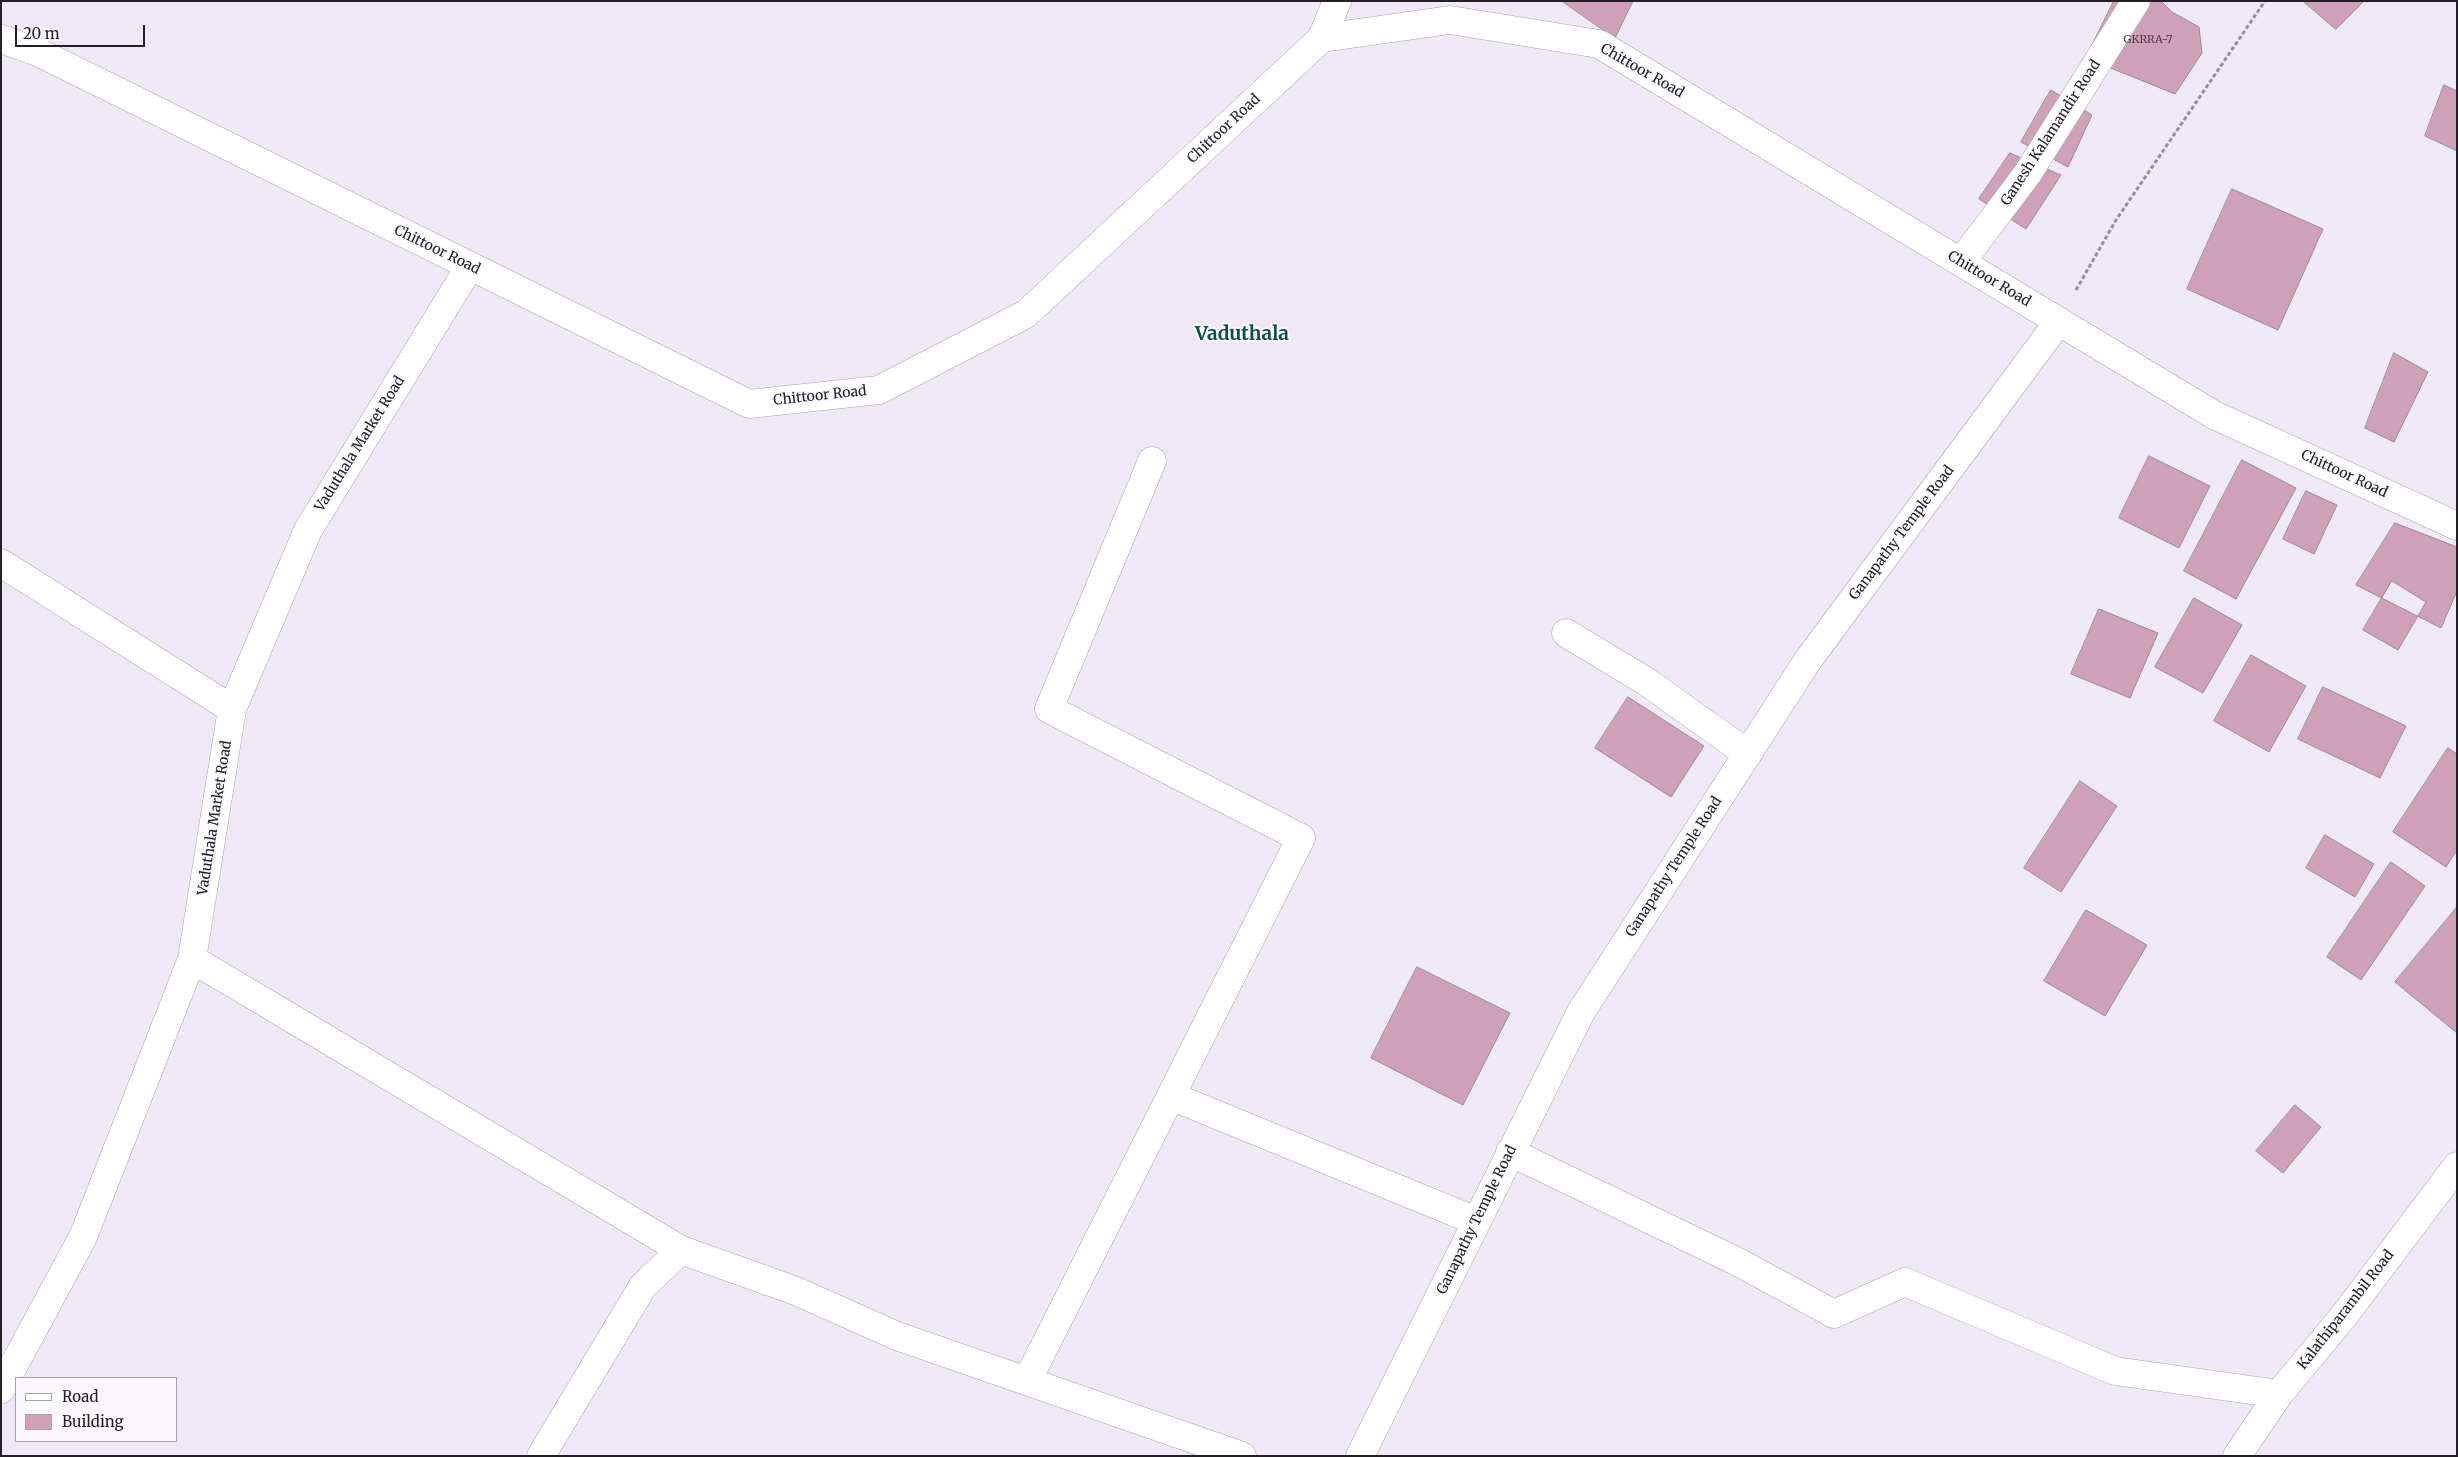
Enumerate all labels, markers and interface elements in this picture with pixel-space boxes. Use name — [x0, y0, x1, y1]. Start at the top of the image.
scale bar — [18, 15, 148, 47]
text: 20 m — [23, 24, 60, 43]
house number: GKRRA-7 — [2124, 33, 2172, 47]
street label: Chittoor Road — [1597, 40, 1687, 102]
street label: Ganesh Kalamandir Road — [1998, 57, 2104, 209]
street label: Chittoor Road — [1184, 91, 1264, 167]
street label: Chittoor Road — [391, 222, 483, 278]
street label: Chittoor Road — [1945, 248, 2033, 310]
district label: Vaduthala — [1195, 324, 1289, 346]
street label: Vaduthala Market Road — [311, 373, 409, 515]
street label: Chittoor Road — [773, 383, 867, 409]
street label: Chittoor Road — [2298, 447, 2390, 501]
street label: Ganapathy Temple Road — [1846, 463, 1958, 603]
street label: Vaduthala Market Road — [194, 739, 236, 897]
street label: Ganapathy Temple Road — [1622, 794, 1726, 940]
street label: Ganapathy Temple Road — [1434, 1143, 1520, 1297]
street label: Kalathiparambil Road — [2294, 1247, 2398, 1373]
legend — [15, 1377, 178, 1442]
text: Road — [62, 1387, 98, 1406]
text: Building — [62, 1412, 124, 1431]

